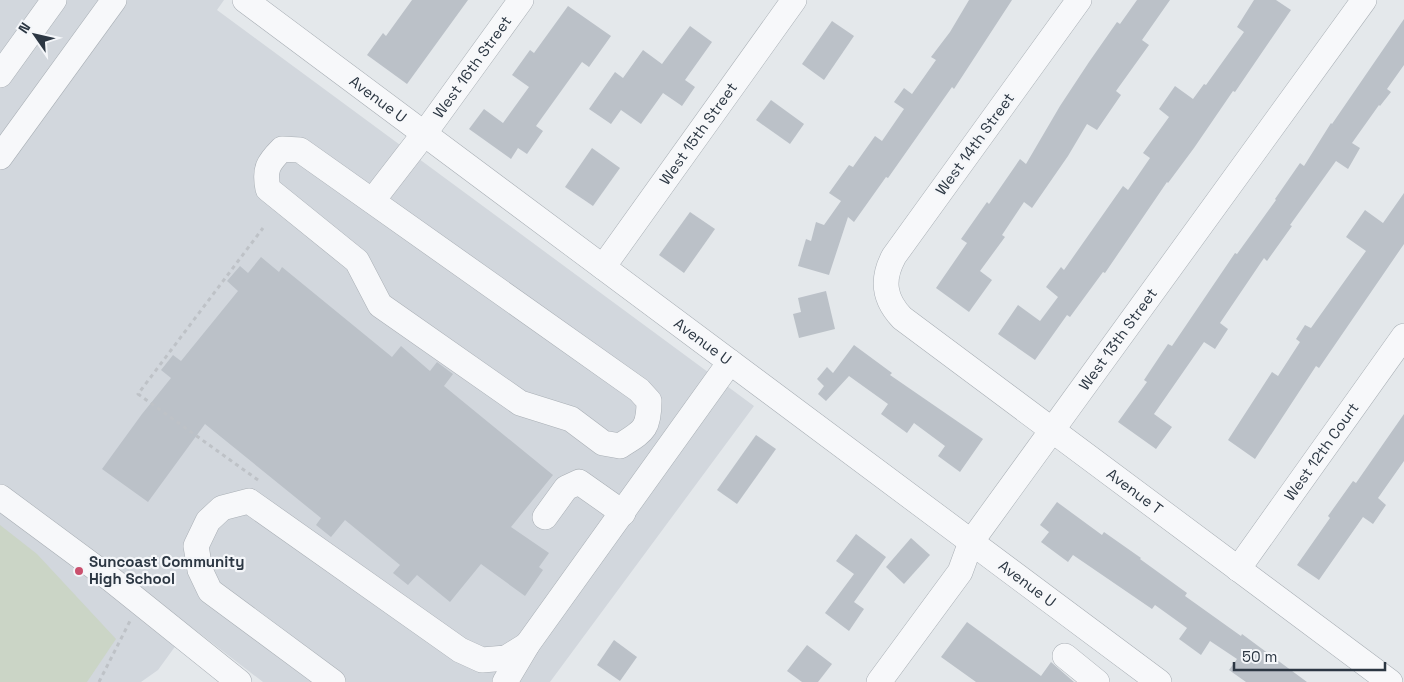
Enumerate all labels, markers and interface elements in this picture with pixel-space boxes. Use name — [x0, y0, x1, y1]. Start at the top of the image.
north arrow — [10, 10, 60, 60]
street label: West 16th Street — [429, 12, 515, 122]
text: N — [14, 19, 34, 37]
street label: Avenue U — [346, 71, 411, 126]
street label: West 15th Street — [655, 78, 741, 188]
street label: West 14th Street — [931, 89, 1018, 199]
street label: West 13th Street — [1074, 284, 1161, 394]
street label: Avenue U — [670, 313, 735, 369]
street label: West 12th Court — [1280, 398, 1363, 504]
street label: Avenue T — [1103, 464, 1167, 518]
place label: Suncoast Community High School — [89, 552, 244, 588]
street label: Avenue U — [995, 556, 1060, 611]
marker: Suncoast Community High School — [73, 565, 85, 577]
scale bar — [1234, 640, 1385, 672]
text: 50 m — [1242, 647, 1277, 666]

